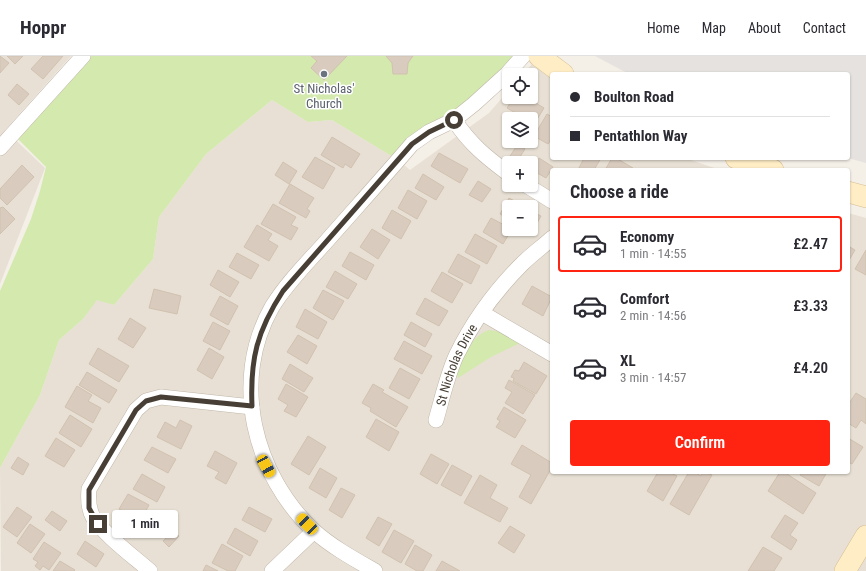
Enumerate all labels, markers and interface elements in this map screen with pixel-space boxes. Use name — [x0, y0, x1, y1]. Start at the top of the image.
text: Hoppr — [20, 16, 66, 39]
text: Home — [647, 20, 680, 36]
text: Map — [702, 20, 726, 36]
text: About — [748, 20, 781, 36]
text: Contact — [803, 20, 846, 36]
map controls — [502, 68, 538, 236]
button: locate — [502, 68, 538, 104]
marker: St Nicholas' Church — [319, 69, 329, 79]
place label: St Nicholas' Church — [294, 81, 354, 111]
text: Boulton Road — [594, 88, 674, 106]
route start — [445, 111, 463, 129]
button: layers — [502, 112, 538, 148]
text: Pentathlon Way — [594, 127, 687, 145]
button: + — [502, 156, 538, 192]
text: Choose a ride — [570, 181, 669, 202]
button: − — [502, 200, 538, 236]
icon: car — [572, 226, 608, 262]
text: Economy — [620, 228, 674, 246]
text: £2.47 — [793, 235, 828, 253]
text: 1 min · 14:55 — [620, 246, 686, 261]
icon: car — [572, 288, 608, 324]
text: Comfort — [620, 290, 669, 308]
text: £3.33 — [793, 297, 828, 315]
text: 2 min · 14:56 — [620, 308, 686, 323]
street label: St Nicholas Drive — [433, 321, 480, 408]
icon: car — [572, 350, 608, 386]
text: XL — [620, 352, 636, 370]
text: £4.20 — [793, 359, 828, 377]
text: 3 min · 14:57 — [620, 370, 686, 385]
button: Confirm — [570, 420, 830, 466]
car — [255, 453, 277, 479]
callout: 1 min — [112, 510, 178, 538]
car — [294, 511, 320, 537]
route end — [89, 515, 107, 533]
text: 1 min — [131, 516, 159, 531]

